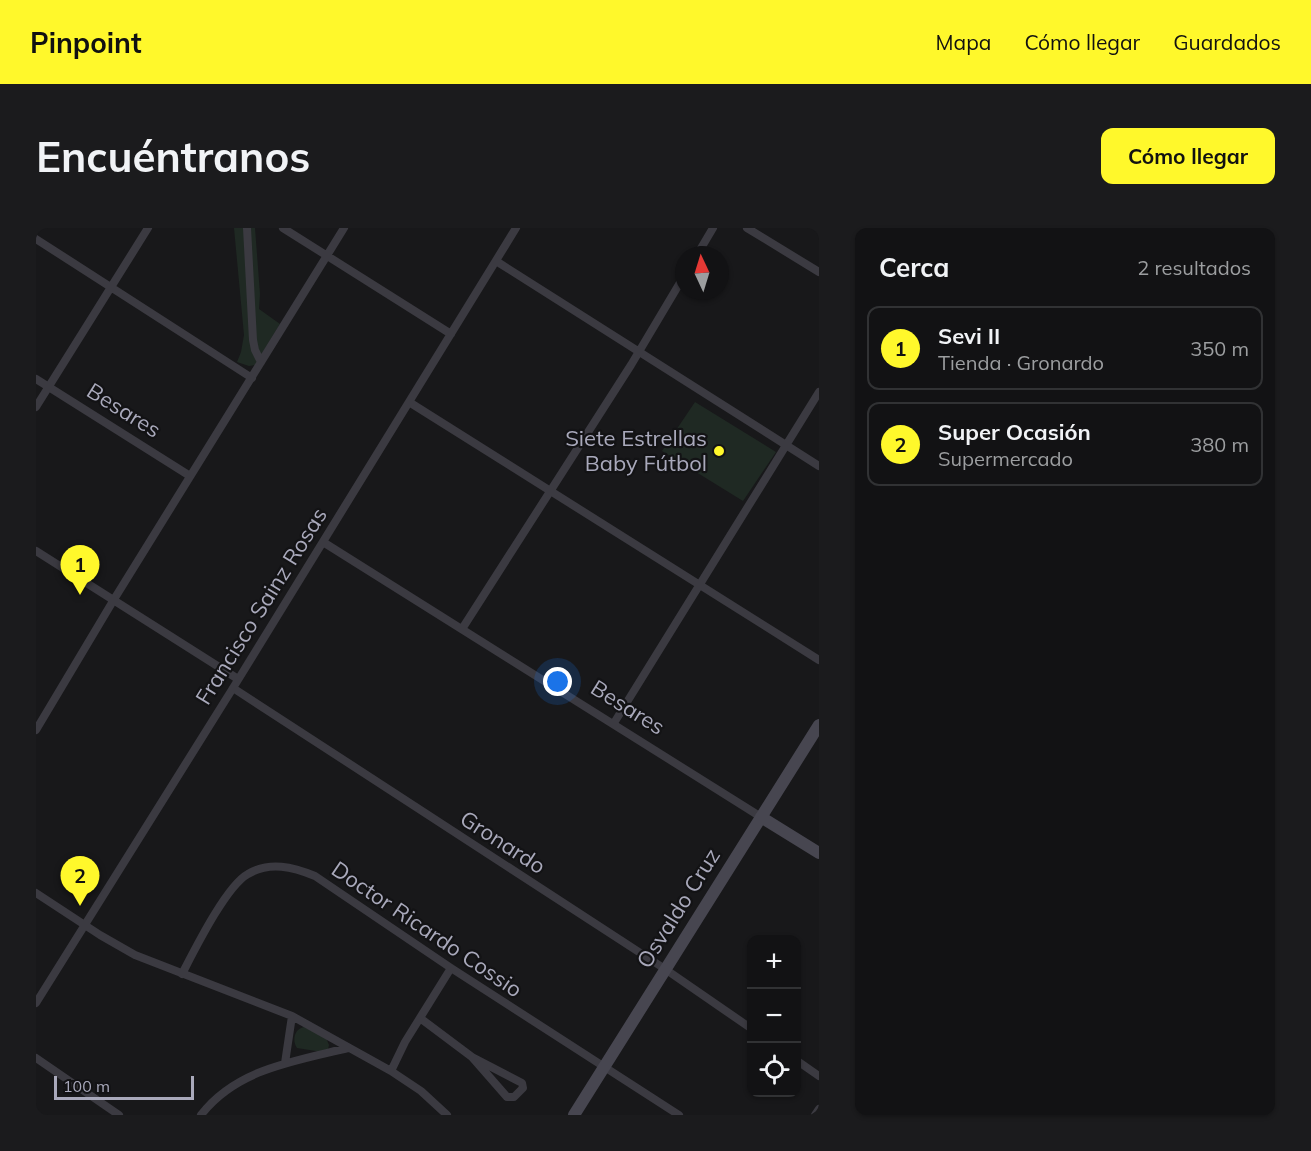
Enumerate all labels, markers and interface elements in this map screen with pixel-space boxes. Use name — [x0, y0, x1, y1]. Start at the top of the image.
text: Pinpoint — [30, 25, 142, 60]
text: Mapa — [936, 29, 991, 55]
text: Cómo llegar — [1024, 29, 1140, 55]
text: Guardados — [1173, 29, 1281, 55]
button: Cómo llegar — [1101, 128, 1275, 184]
text: Encuéntranos — [36, 130, 310, 183]
north arrow — [675, 246, 729, 300]
text: Cerca — [879, 251, 949, 284]
text: 2 resultados — [1137, 255, 1251, 280]
text: Sevi II — [938, 322, 1000, 350]
text: 1 — [895, 336, 907, 361]
text: 350 m — [1190, 336, 1249, 361]
text: Tienda · Gronardo — [938, 350, 1104, 375]
street label: Besares — [82, 376, 166, 444]
text: Super Ocasión — [938, 418, 1091, 446]
place label: Siete Estrellas Baby Fútbol — [565, 424, 707, 477]
text: 2 — [895, 432, 907, 457]
text: 380 m — [1190, 432, 1249, 457]
marker: Siete Estrellas Baby Fútbol — [712, 444, 726, 458]
text: Supermercado — [938, 446, 1073, 471]
street label: Francisco Sainz Rosas — [189, 502, 333, 710]
pin: 1 — [60, 546, 99, 595]
your location — [543, 667, 572, 696]
street label: Besares — [586, 673, 670, 741]
street label: Gronardo — [455, 804, 551, 880]
street label: Osvaldo Cruz — [630, 843, 726, 973]
street label: Doctor Ricardo Cossio — [326, 855, 528, 1003]
pin: 2 — [60, 856, 99, 906]
map controls — [747, 935, 801, 1097]
button: + — [747, 935, 801, 989]
button: − — [747, 989, 801, 1043]
button: locate — [747, 1043, 801, 1097]
scale bar — [54, 1073, 194, 1100]
text: 100 m — [63, 1076, 110, 1096]

